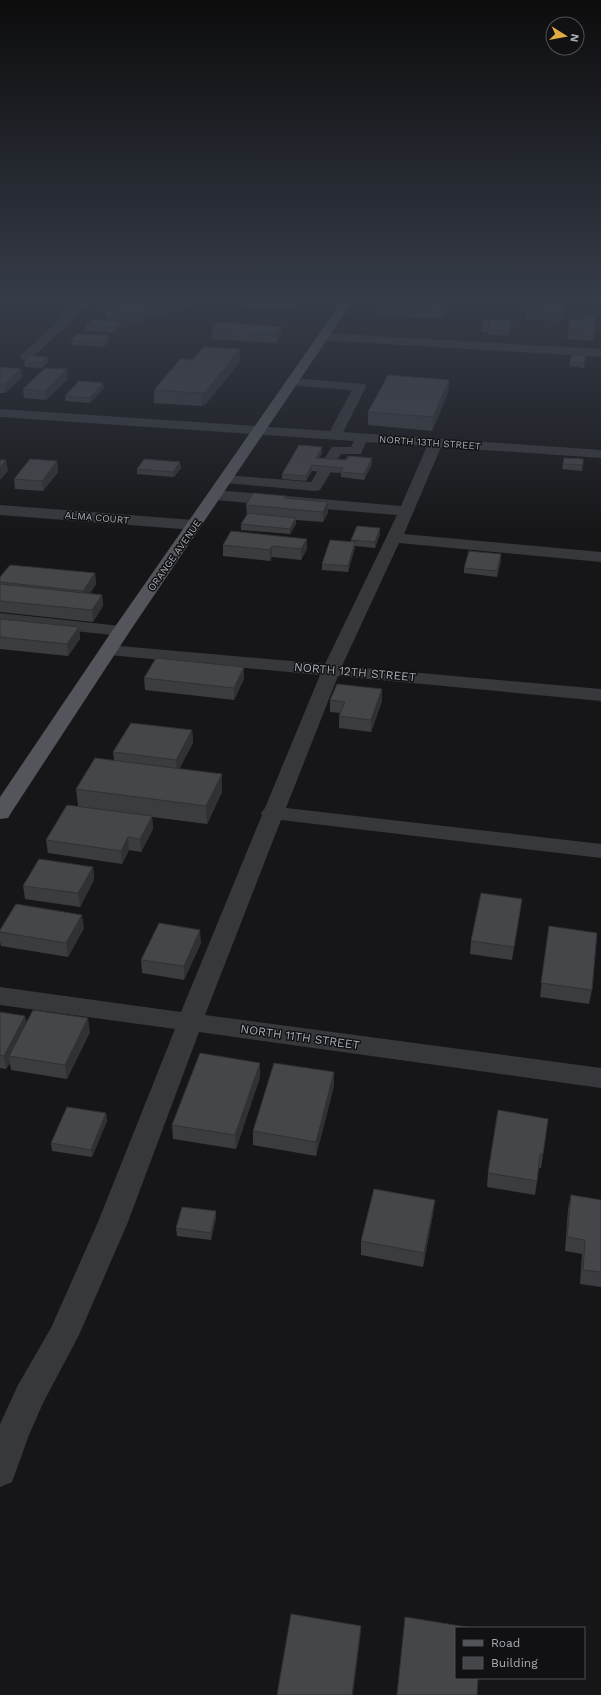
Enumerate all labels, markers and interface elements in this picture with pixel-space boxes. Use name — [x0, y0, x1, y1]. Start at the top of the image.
north arrow — [545, 16, 585, 56]
text: N — [567, 33, 581, 43]
street label: NORTH 13TH STREET — [379, 433, 481, 452]
street label: ALMA COURT — [64, 509, 130, 526]
street label: ORANGE AVENUE — [146, 518, 203, 593]
street label: NORTH 12TH STREET — [293, 660, 417, 684]
street label: NORTH 11TH STREET — [240, 1022, 360, 1052]
legend — [455, 1627, 585, 1679]
text: Road — [491, 1636, 520, 1650]
text: Building — [491, 1656, 538, 1670]

